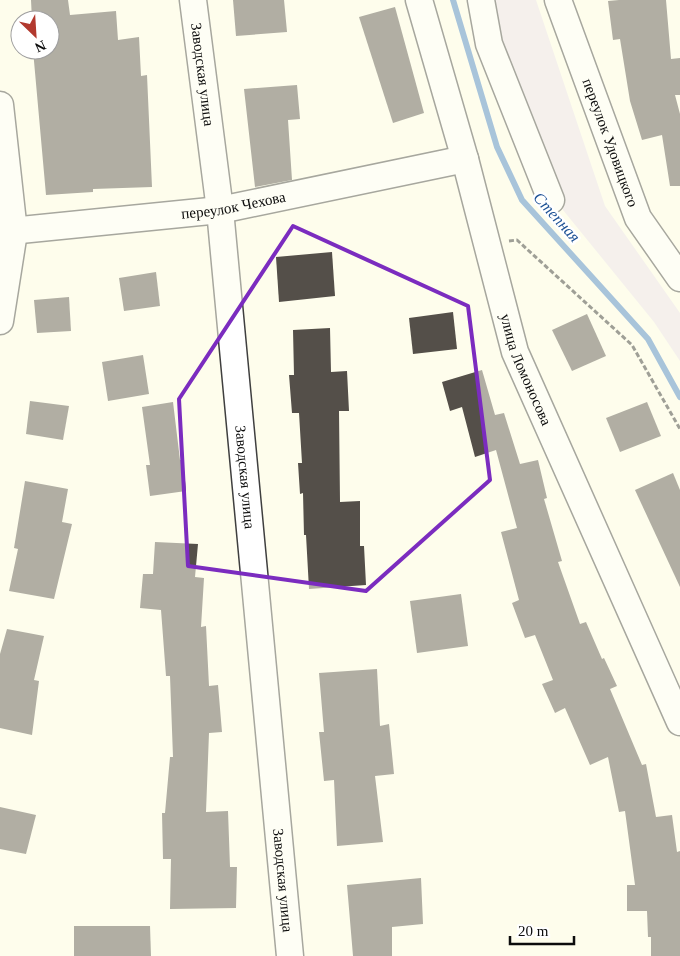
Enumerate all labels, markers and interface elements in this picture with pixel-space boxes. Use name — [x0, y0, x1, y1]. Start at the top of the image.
north arrow — [10, 10, 60, 60]
street label: Заводская улица — [188, 22, 217, 127]
text: N — [33, 37, 48, 55]
street label: переулок Удовицкого — [580, 76, 641, 209]
street label: переулок Чехова — [180, 189, 287, 222]
water label: Степная — [530, 189, 584, 245]
street label: улица Ломоносова — [497, 312, 555, 428]
street label: Заводская улица — [232, 425, 258, 530]
street label: Заводская улица — [270, 828, 296, 933]
scale bar — [510, 914, 574, 946]
text: 20 m — [518, 923, 549, 939]

